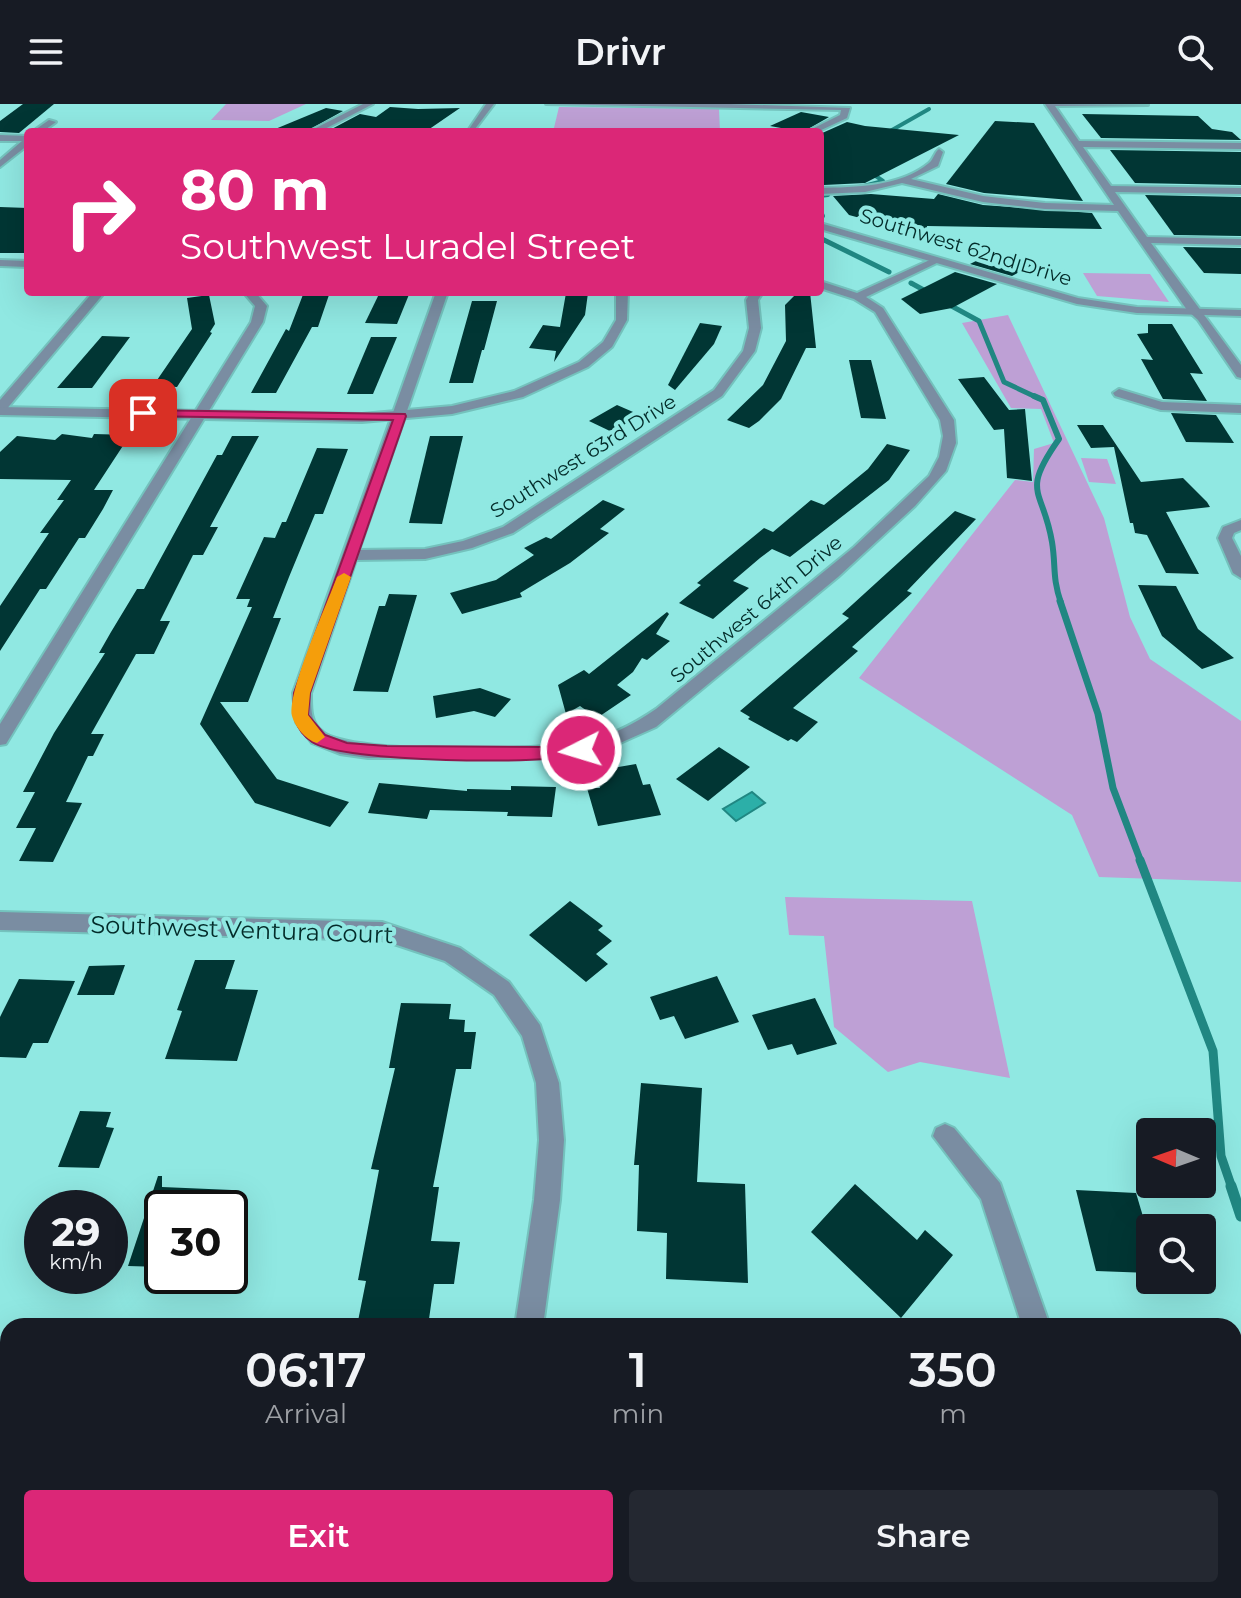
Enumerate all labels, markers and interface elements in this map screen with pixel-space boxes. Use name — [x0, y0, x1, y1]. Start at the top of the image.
icon: menu — [24, 30, 68, 74]
text: Drivr — [575, 30, 666, 74]
icon: search — [1173, 30, 1217, 74]
text: 80 m — [180, 156, 330, 224]
icon: right — [48, 160, 152, 264]
street label: Southwest 62nd Drive — [857, 203, 1075, 291]
text: Southwest Luradel Street — [180, 224, 635, 268]
pin — [109, 379, 177, 447]
street label: Southwest 63rd Drive — [486, 389, 680, 523]
icon: arrive — [121, 391, 165, 435]
street label: Southwest 64th Drive — [665, 530, 847, 688]
position arrow — [539, 708, 623, 792]
street label: Southwest Ventura Court — [90, 910, 394, 949]
north arrow — [1136, 1118, 1216, 1198]
map controls — [1136, 1118, 1216, 1294]
speed limit sign: 30 — [144, 1190, 248, 1294]
text: 29 — [51, 1207, 101, 1256]
button: search — [1136, 1214, 1216, 1294]
text: km/h — [49, 1250, 103, 1274]
text: 06:17 — [245, 1341, 367, 1399]
text: 1 — [629, 1341, 647, 1399]
text: 350 — [909, 1341, 997, 1399]
text: Arrival — [265, 1398, 347, 1430]
text: min — [612, 1398, 664, 1430]
text: m — [939, 1398, 967, 1430]
button: Exit — [24, 1490, 613, 1582]
button: Share — [629, 1490, 1218, 1582]

